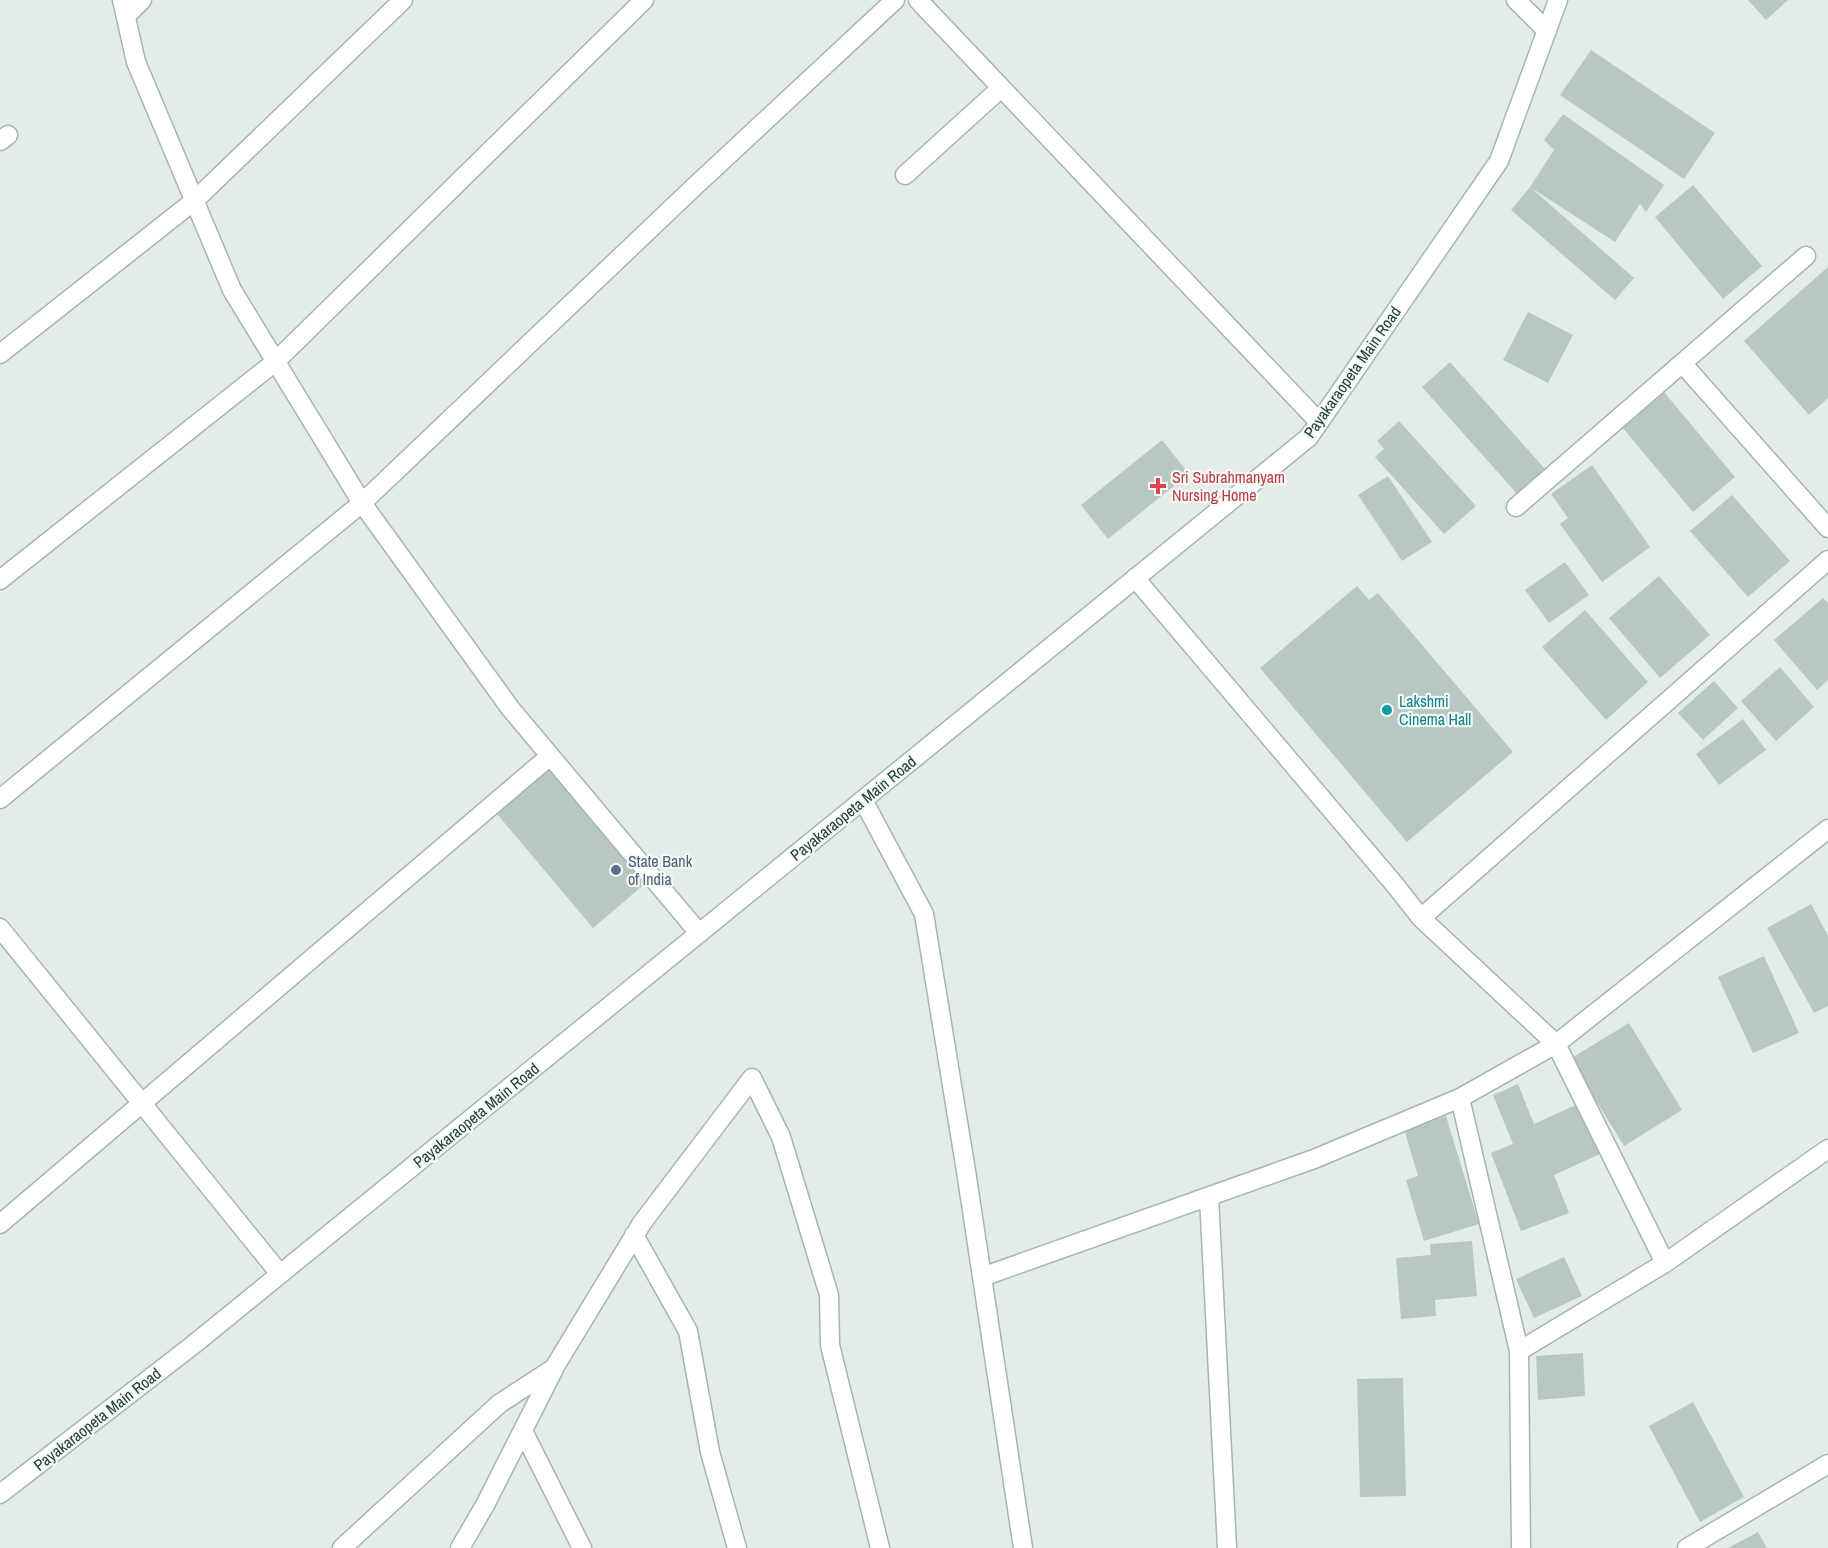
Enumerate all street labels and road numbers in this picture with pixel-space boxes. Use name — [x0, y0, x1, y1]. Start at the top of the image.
street label: Payakaraopeta Main Road — [1298, 302, 1406, 442]
street label: Payakaraopeta Main Road — [785, 750, 921, 866]
street label: Payakaraopeta Main Road — [408, 1057, 544, 1173]
street label: Payakaraopeta Main Road — [29, 1362, 165, 1476]

